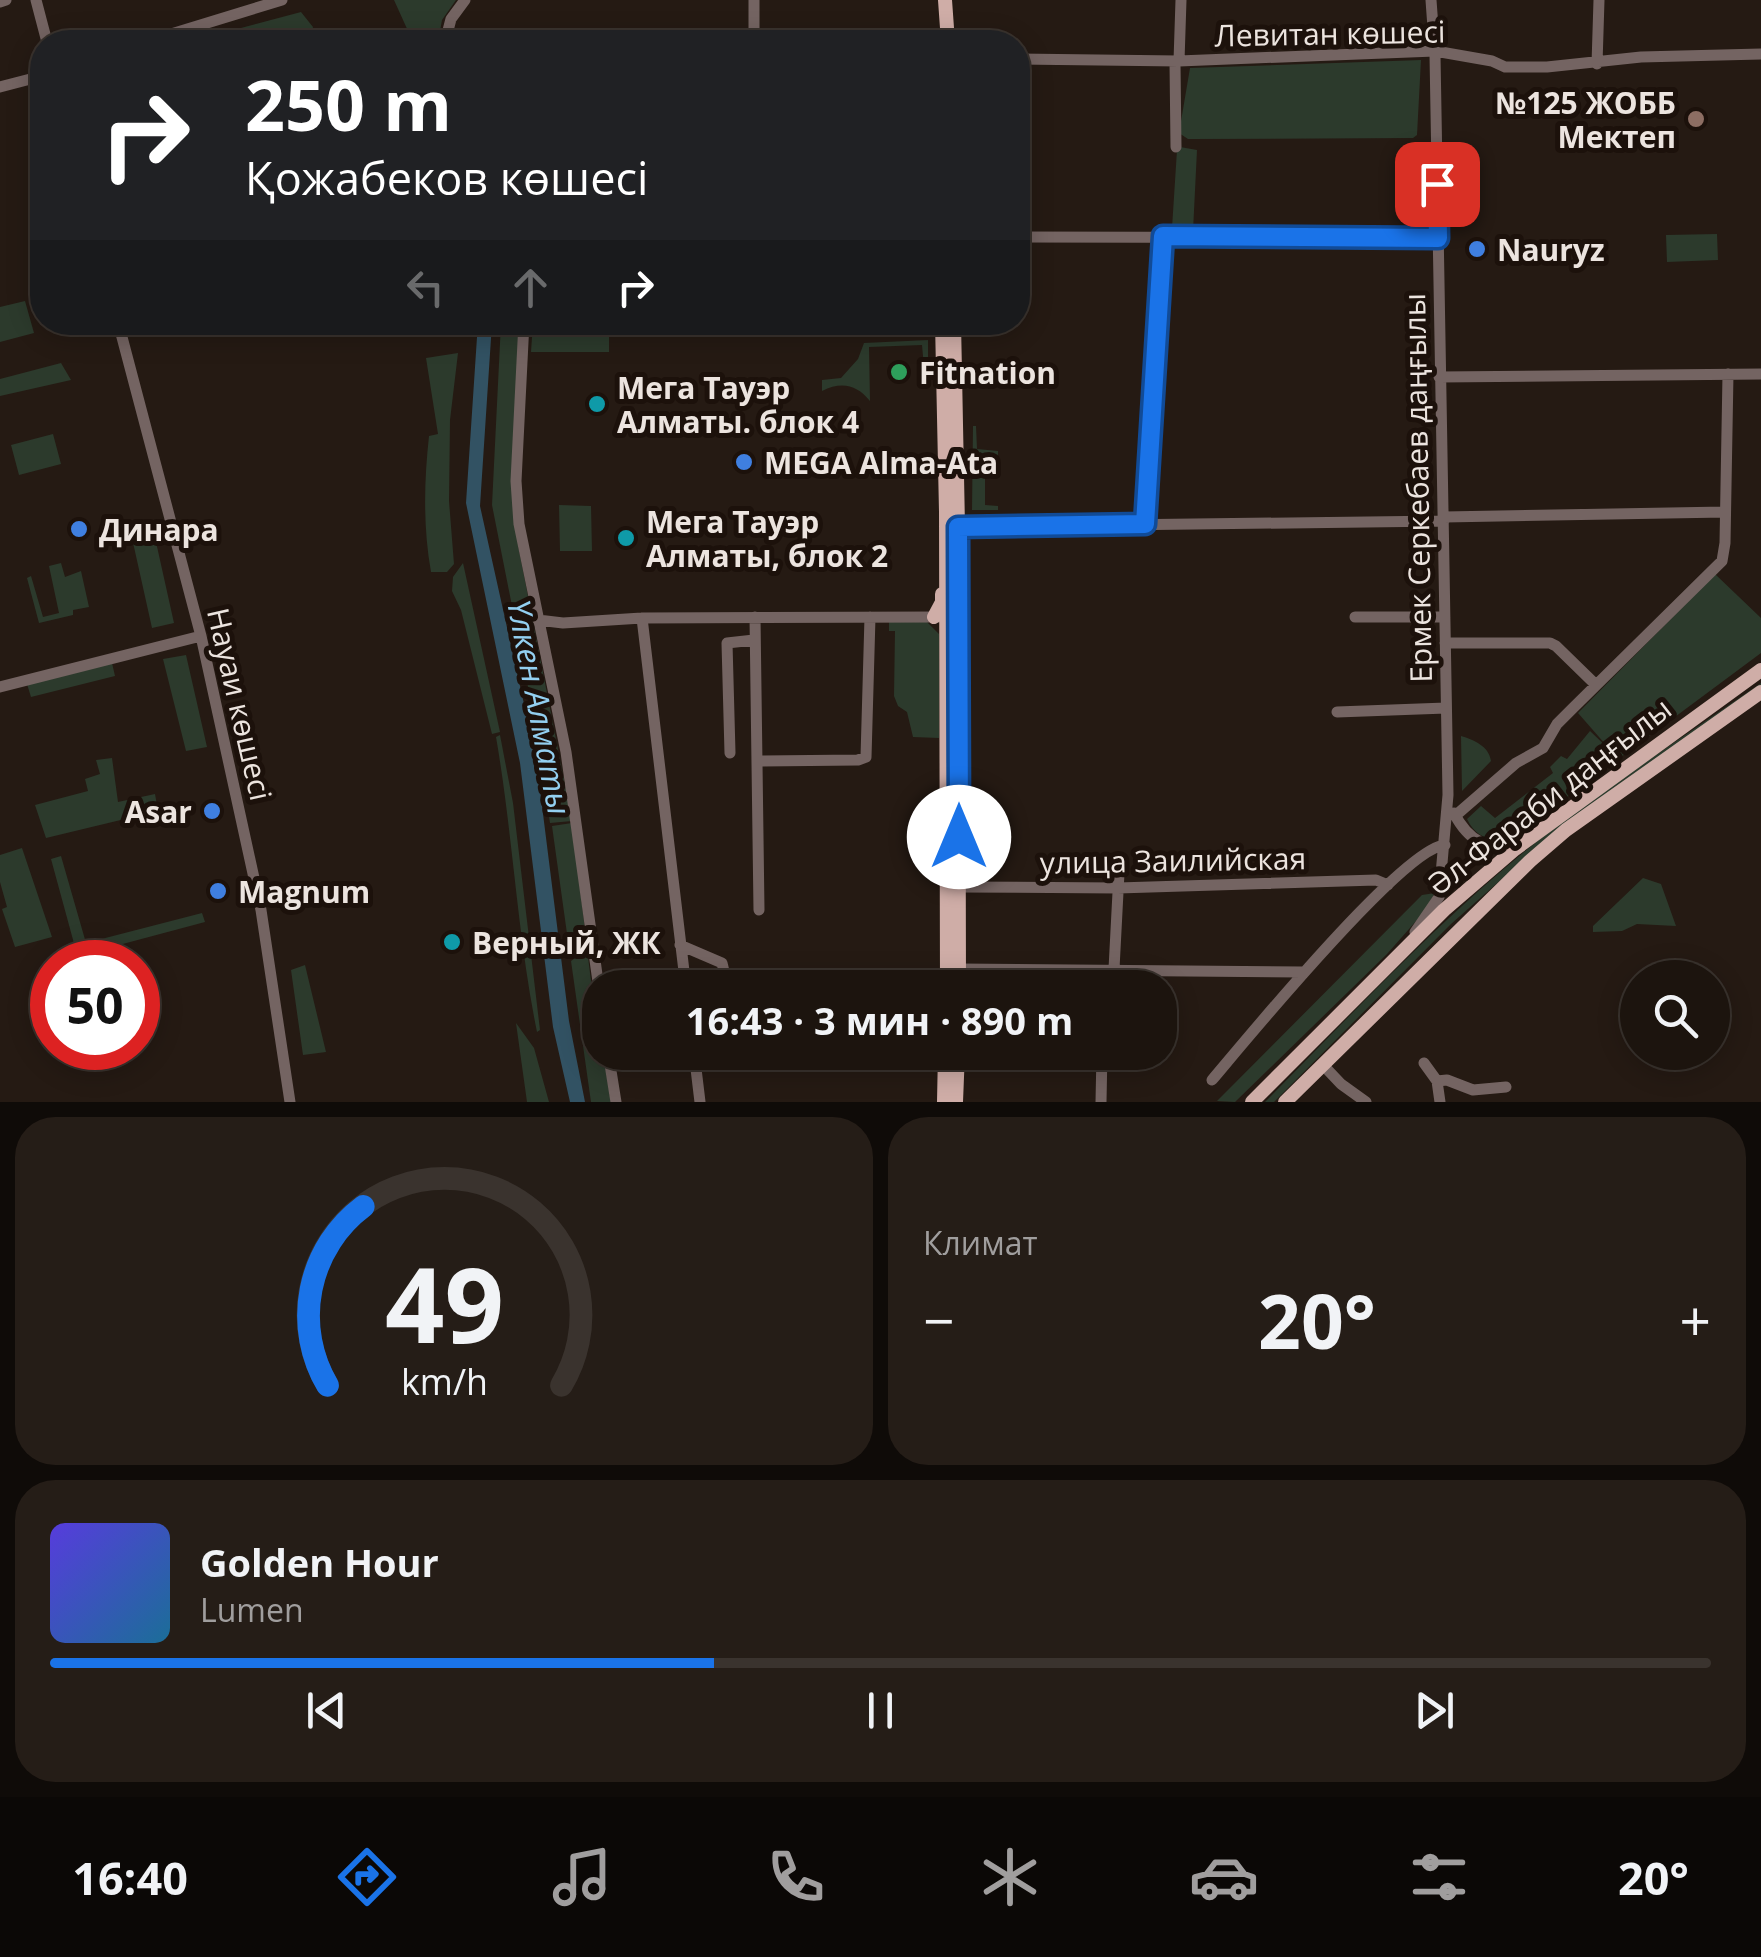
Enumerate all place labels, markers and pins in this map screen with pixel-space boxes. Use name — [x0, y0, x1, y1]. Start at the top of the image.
place label: №125 ЖОББ Мектеп — [1495, 82, 1676, 157]
marker: №125 ЖОББ Мектеп — [1685, 108, 1707, 130]
pin — [1395, 142, 1480, 227]
place label: Nauryz — [1497, 229, 1605, 270]
marker: Nauryz — [1466, 238, 1488, 260]
place label: Fitnation — [919, 352, 1056, 393]
marker: Fitnation — [888, 361, 910, 383]
place label: Мега Тауэр Алматы. блок 4 — [617, 367, 859, 442]
marker: Мега Тауэр Алматы. блок 4 — [586, 393, 608, 415]
place label: MEGA Alma-Ata — [764, 442, 998, 483]
marker: MEGA Alma-Ata — [733, 451, 755, 473]
place label: Мега Тауэр Алматы, блок 2 — [646, 501, 888, 576]
place label: Динара — [99, 509, 219, 550]
marker: Динара — [68, 518, 90, 540]
marker: Мега Тауэр Алматы, блок 2 — [615, 527, 637, 549]
place label: Asar — [125, 791, 192, 832]
marker: Asar — [201, 800, 223, 822]
place label: Magnum — [238, 871, 370, 912]
marker: Magnum — [207, 880, 229, 902]
place label: Верный, ЖК — [472, 922, 661, 963]
marker: Верный, ЖК — [441, 931, 463, 953]

